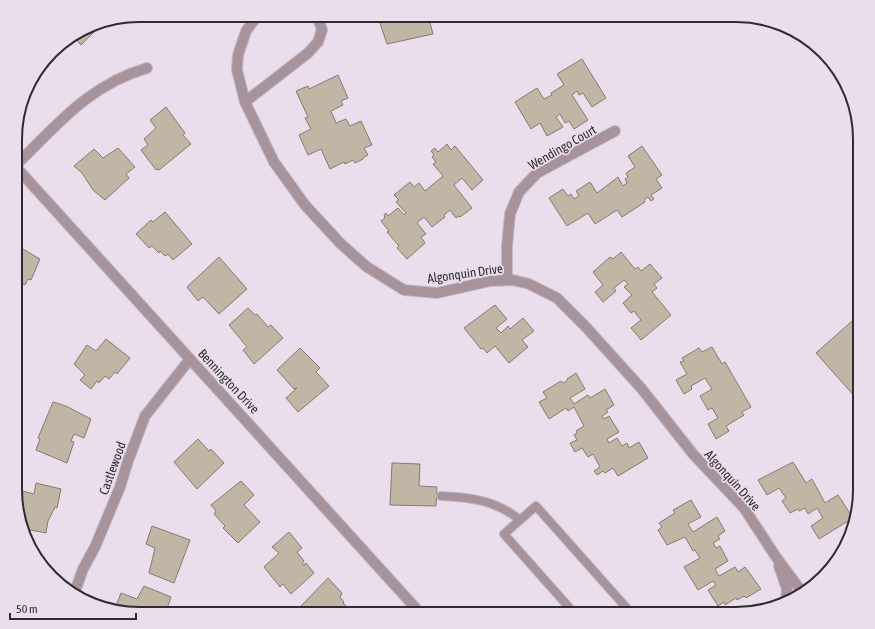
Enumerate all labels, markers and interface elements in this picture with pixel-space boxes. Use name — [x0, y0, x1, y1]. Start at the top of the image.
street label: Wendingo Court — [526, 122, 599, 173]
street label: Algonquin Drive — [426, 261, 504, 286]
street label: Bennington Drive — [195, 346, 262, 417]
street label: Castlewood — [96, 440, 129, 497]
street label: Algonquin Drive — [702, 447, 764, 514]
scale bar — [10, 595, 136, 621]
text: 50 m — [16, 602, 38, 616]

